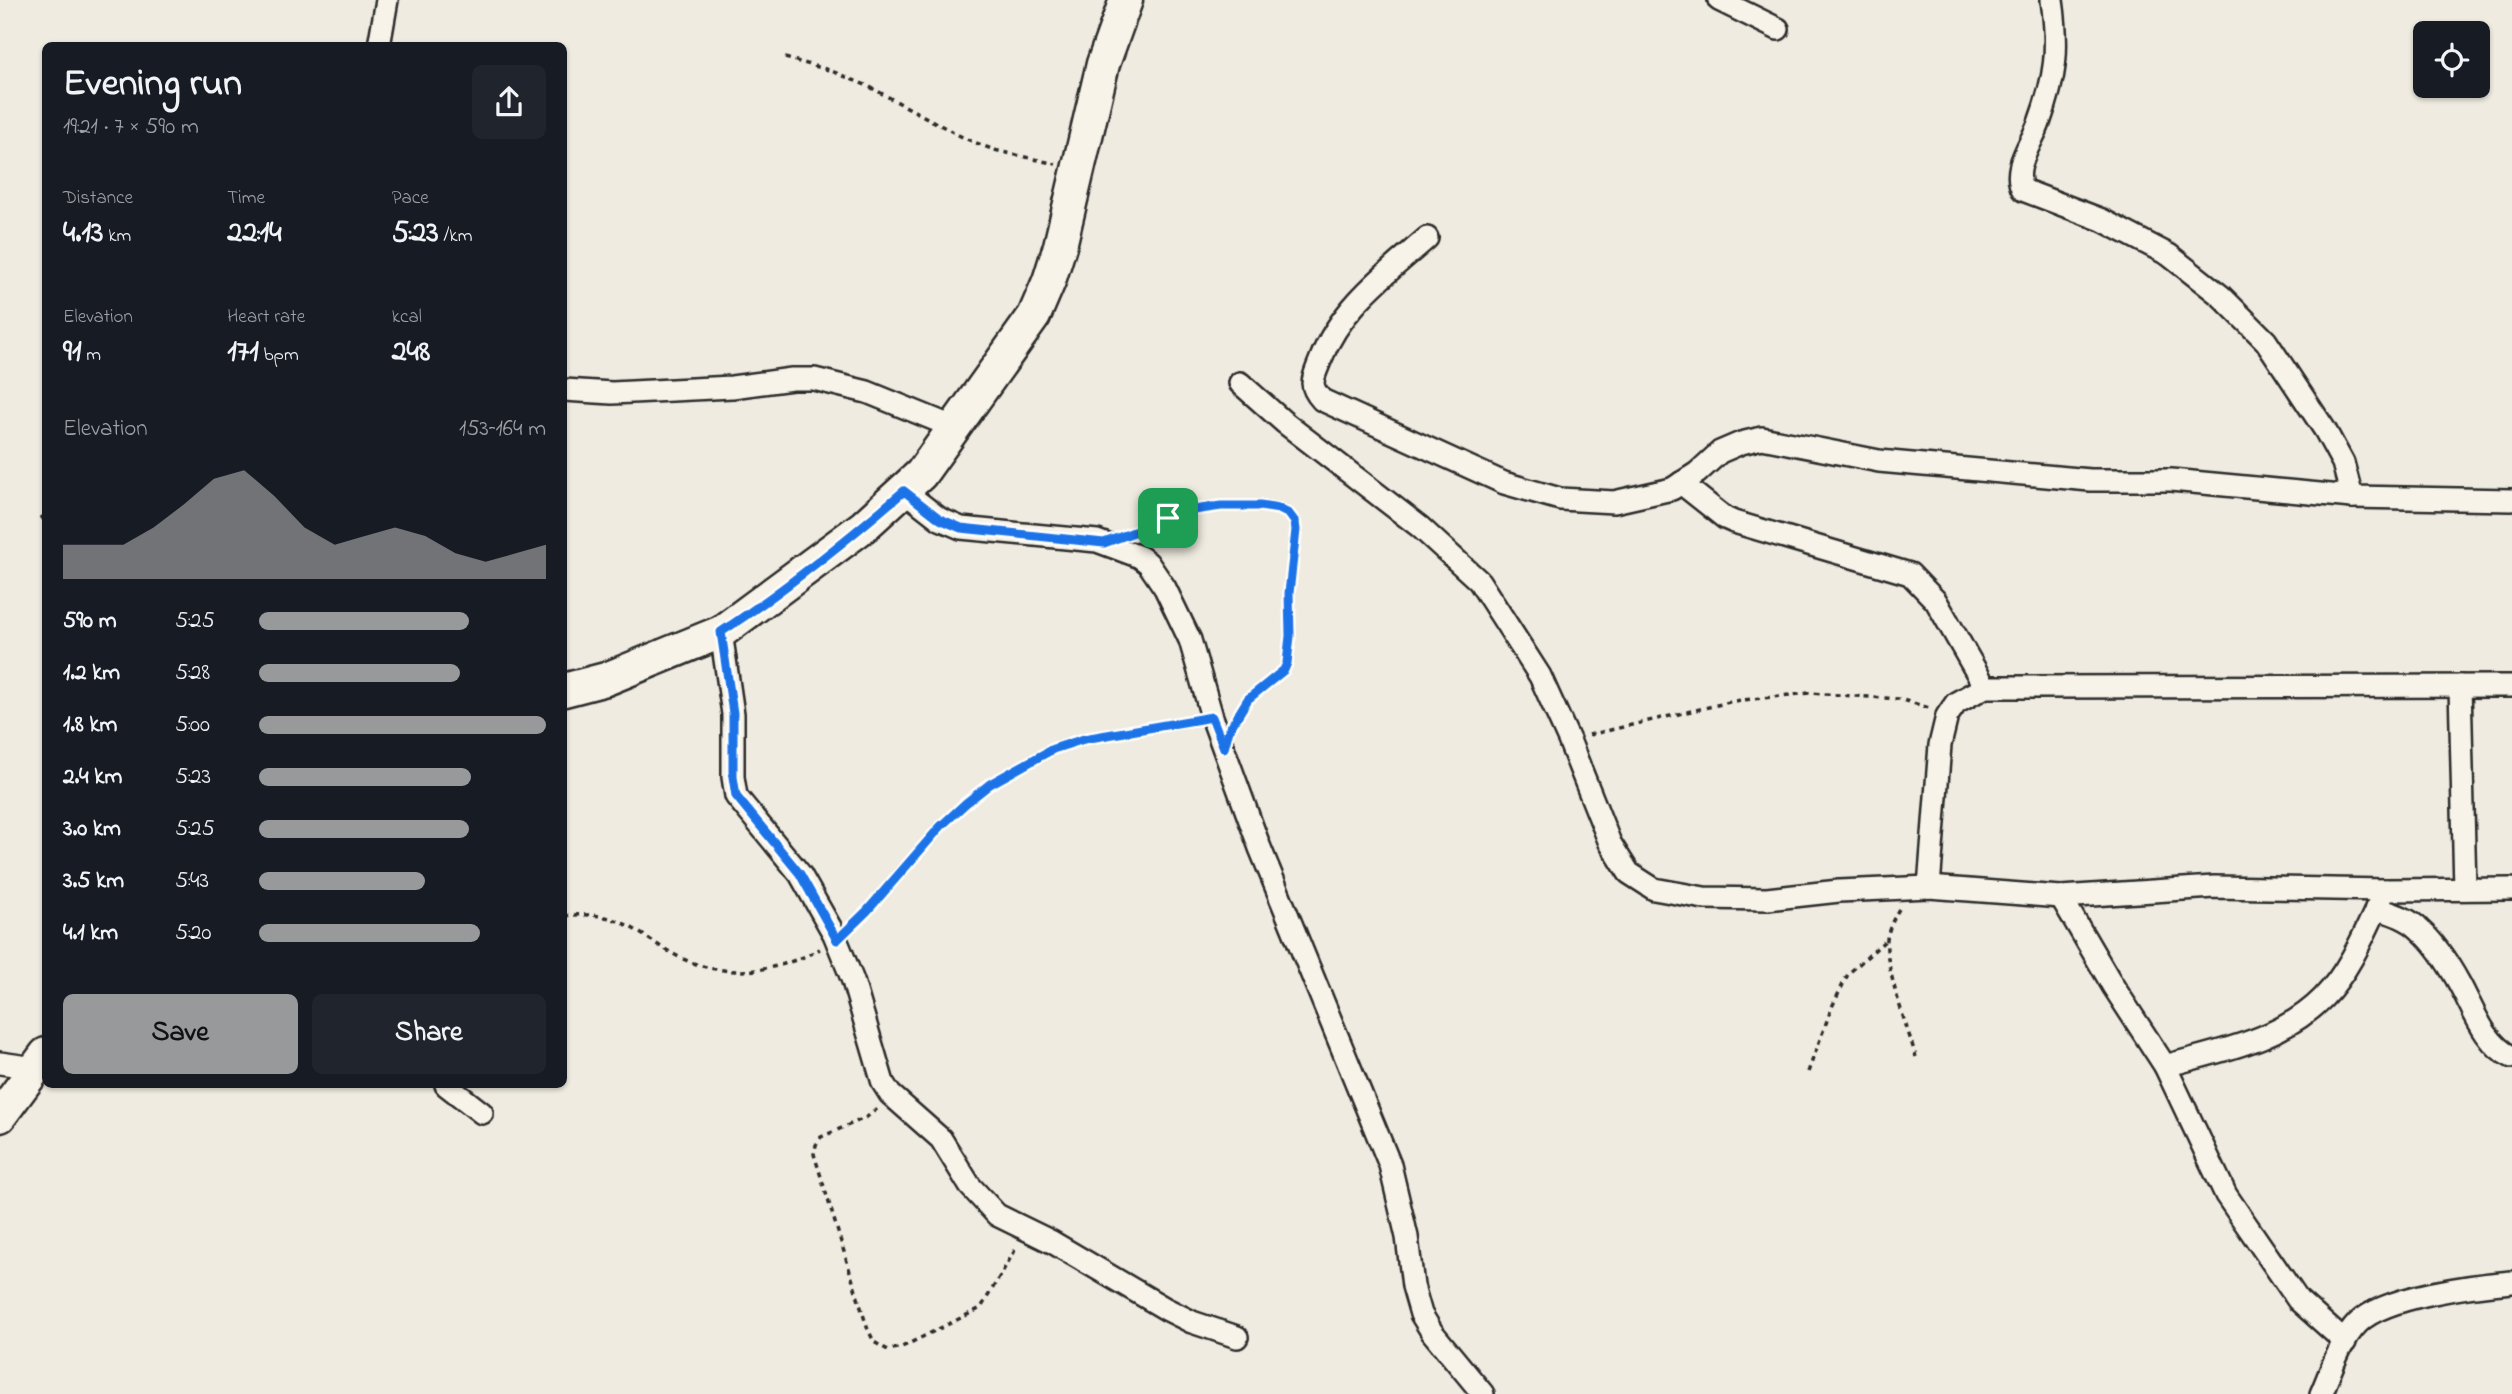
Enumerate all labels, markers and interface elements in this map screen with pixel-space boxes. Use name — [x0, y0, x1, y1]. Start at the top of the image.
map controls — [2413, 21, 2490, 98]
button: locate — [2413, 21, 2490, 98]
text: Evening run — [63, 57, 242, 113]
button: share — [472, 65, 546, 139]
text: 19:21 · 7 × 590 m — [63, 111, 199, 144]
text: Distance — [63, 185, 133, 212]
text: Time — [227, 185, 265, 212]
text: Pace — [392, 185, 429, 212]
text: 4.13 — [63, 212, 103, 256]
text: 22:14 — [227, 212, 282, 256]
text: 5:23 — [392, 212, 439, 256]
text: km — [103, 223, 131, 250]
text: /km — [439, 223, 472, 250]
text: Elevation — [63, 304, 133, 331]
text: Heart rate — [227, 304, 305, 331]
text: kcal — [392, 304, 422, 331]
text: 91 — [63, 331, 82, 375]
text: 171 — [227, 331, 259, 375]
text: 248 — [392, 331, 430, 375]
text: m — [82, 342, 101, 369]
text: bpm — [259, 342, 299, 369]
text: Elevation — [63, 413, 148, 446]
text: 153–164 m — [459, 413, 546, 446]
pin — [1138, 488, 1198, 548]
icon: arrive — [1149, 499, 1187, 537]
text: 590 m — [63, 605, 117, 638]
text: 5:25 — [175, 605, 215, 638]
text: 1.2 km — [63, 657, 120, 690]
text: 5:28 — [175, 657, 210, 690]
text: 1.8 km — [63, 709, 117, 742]
text: 5:00 — [175, 709, 210, 742]
text: 2.4 km — [63, 761, 122, 794]
text: 5:23 — [175, 761, 211, 794]
text: 3.0 km — [63, 813, 121, 846]
text: 5:25 — [175, 813, 215, 846]
text: 3.5 km — [63, 865, 124, 898]
text: 5:43 — [175, 865, 209, 898]
text: 4.1 km — [63, 917, 118, 950]
text: 5:20 — [175, 917, 211, 950]
button: Save — [63, 994, 298, 1074]
button: Share — [312, 994, 546, 1074]

